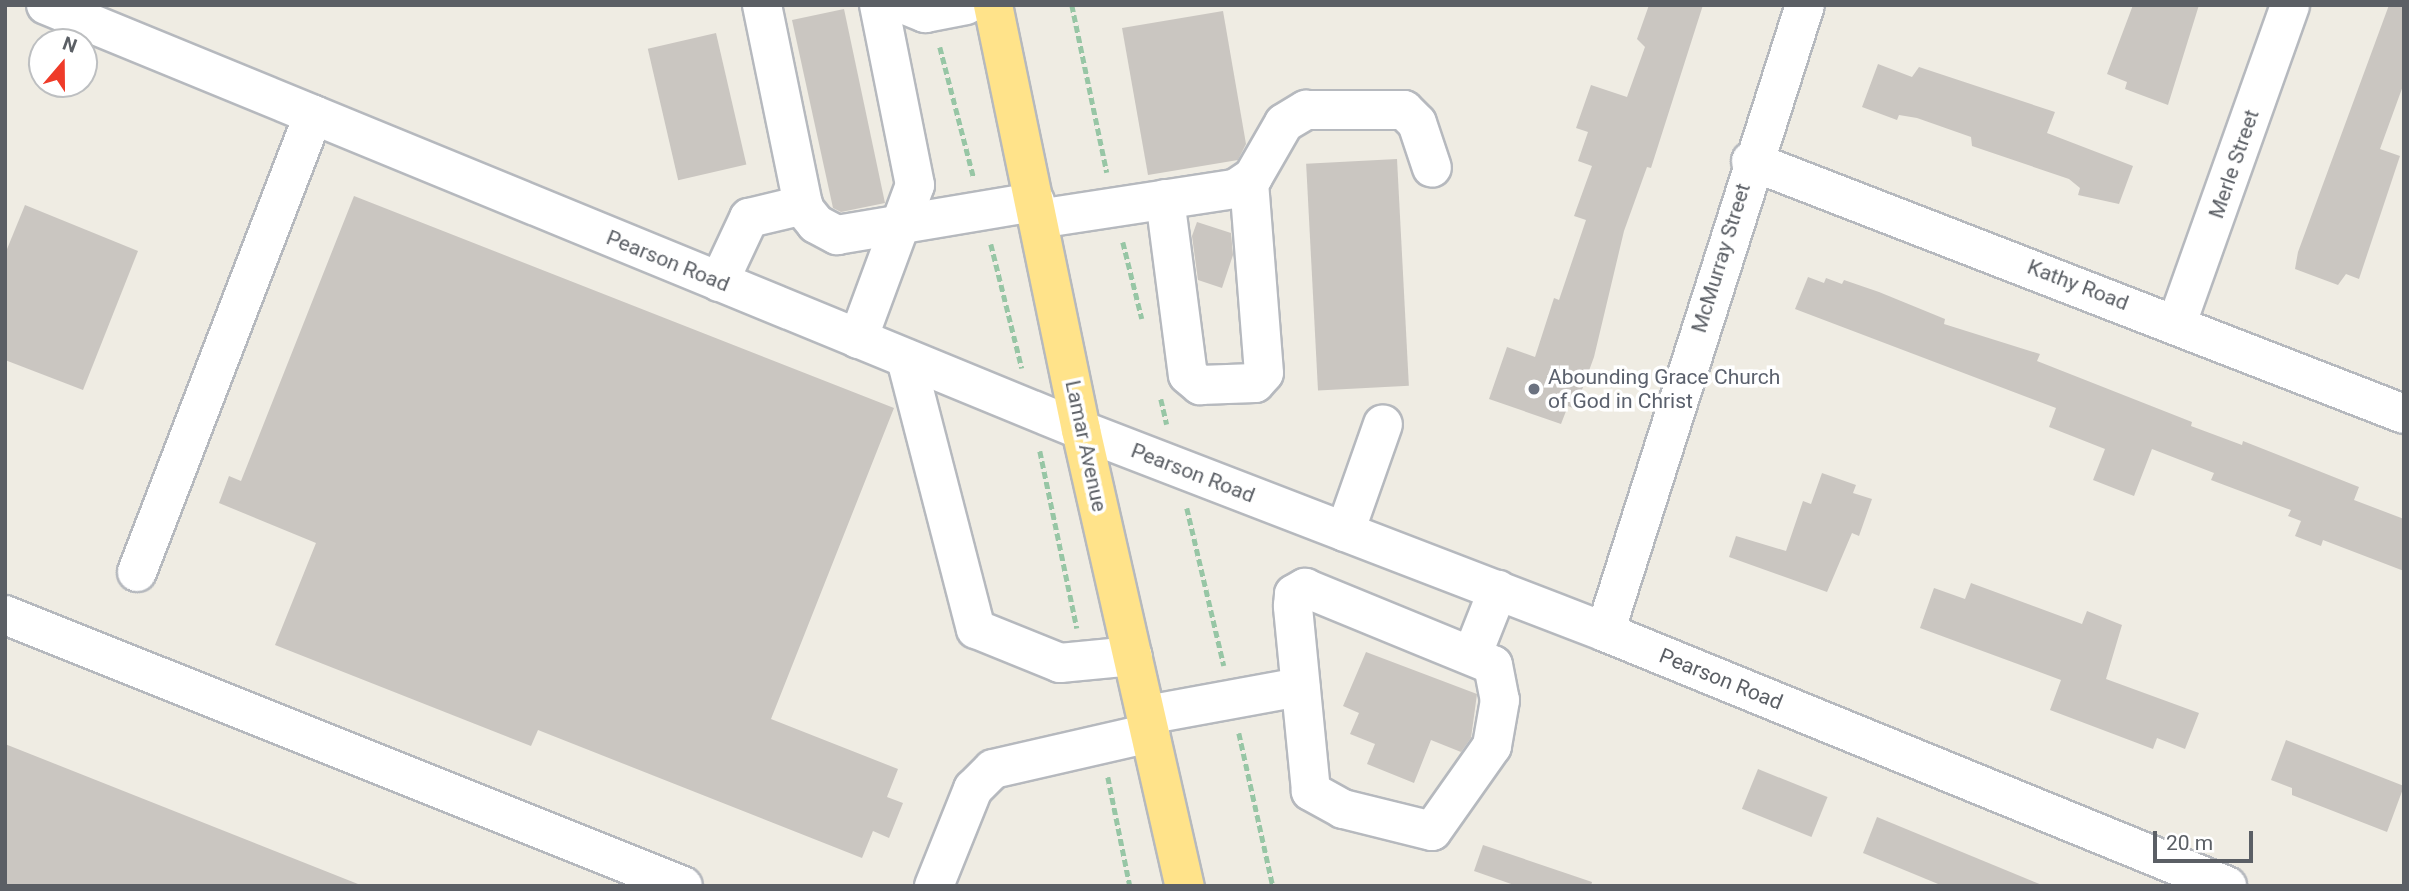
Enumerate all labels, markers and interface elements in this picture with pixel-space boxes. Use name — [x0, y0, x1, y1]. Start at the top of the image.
north arrow — [28, 28, 98, 98]
text: N — [59, 32, 80, 58]
street label: Merle Street — [2204, 106, 2264, 222]
street label: McMurray Street — [1686, 180, 1756, 336]
street label: Pearson Road — [603, 225, 733, 297]
street label: Kathy Road — [2024, 254, 2132, 316]
place label: Abounding Grace Church of God in Christ — [1548, 364, 1780, 414]
street label: Lamar Avenue — [1060, 378, 1112, 514]
marker: Abounding Grace Church of God in Christ — [1526, 381, 1542, 397]
street label: Pearson Road — [1128, 438, 1258, 508]
street label: Pearson Road — [1656, 643, 1786, 715]
scale bar — [2157, 818, 2257, 862]
text: 20 m — [2166, 831, 2213, 855]

